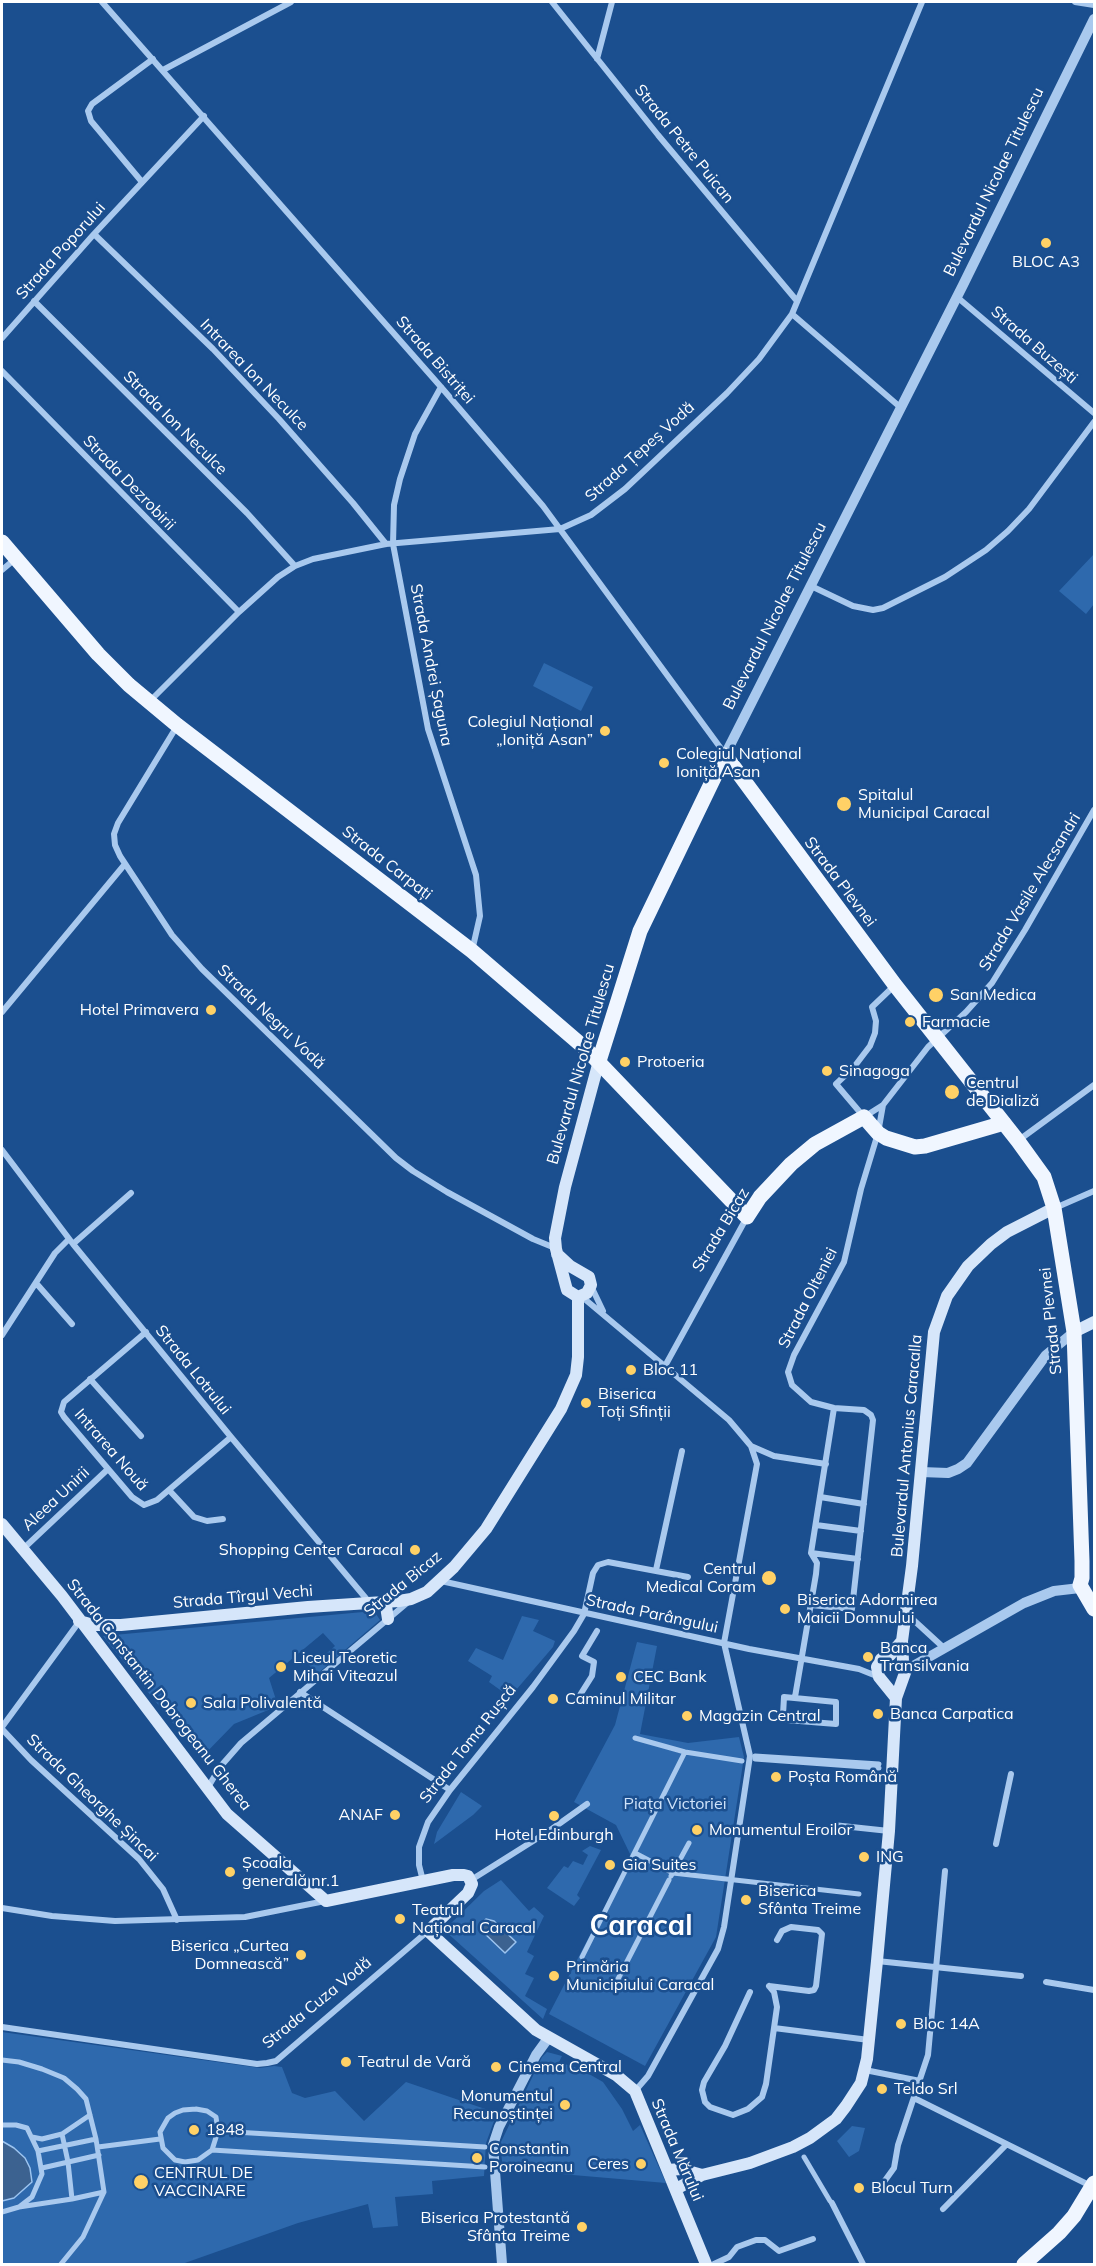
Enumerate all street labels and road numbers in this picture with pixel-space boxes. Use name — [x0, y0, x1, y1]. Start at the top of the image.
street label: Strada Petre Puican — [630, 81, 738, 207]
street label: Bulevardul Nicolae Titulescu — [940, 84, 1048, 280]
street label: Strada Poporului — [12, 198, 110, 304]
street label: Strada Buzești — [987, 302, 1081, 388]
street label: Strada Bistriței — [392, 312, 478, 408]
street label: Intrarea Ion Neculce — [196, 315, 312, 435]
street label: Strada Ion Neculce — [119, 367, 231, 479]
street label: Strada Țepeș Vodă — [581, 398, 699, 506]
street label: Strada Dezrobirii — [79, 431, 179, 535]
street label: Bulevardul Nicolae Titulescu — [719, 519, 831, 713]
street label: Strada Andrei Șaguna — [406, 582, 456, 748]
street label: Strada Vasile Alecsandri — [975, 810, 1085, 974]
street label: Strada Carpați — [338, 822, 436, 904]
street label: Strada Plevnei — [800, 833, 880, 931]
street label: Strada Negru Vodă — [213, 961, 329, 1073]
street label: Bulevardul Nicolae Titulescu — [543, 961, 619, 1167]
street label: Strada Bicaz — [688, 1184, 754, 1276]
street label: Strada Olteniei — [774, 1244, 842, 1352]
street label: Strada Plevnei — [1036, 1267, 1066, 1375]
street label: Strada Lotrului — [151, 1321, 235, 1419]
street label: Bulevardul Antonius Caracalla — [888, 1334, 926, 1558]
street label: Intrarea Nouă — [70, 1405, 152, 1495]
street label: Aleea Unirii — [18, 1463, 94, 1535]
street label: Strada Bicaz — [360, 1547, 446, 1621]
street label: Strada Constantin Dobrogeanu Gherea — [63, 1575, 255, 1815]
street label: Strada Tîrgul Vechi — [172, 1581, 314, 1613]
street label: Strada Parângului — [584, 1591, 720, 1637]
street label: Strada Toma Rușcă — [416, 1681, 520, 1807]
street label: Strada Gheorghe Șincai — [22, 1730, 162, 1866]
street label: Strada Cuza Vodă — [259, 1953, 375, 2053]
street label: Strada Mărului — [647, 2096, 707, 2204]

